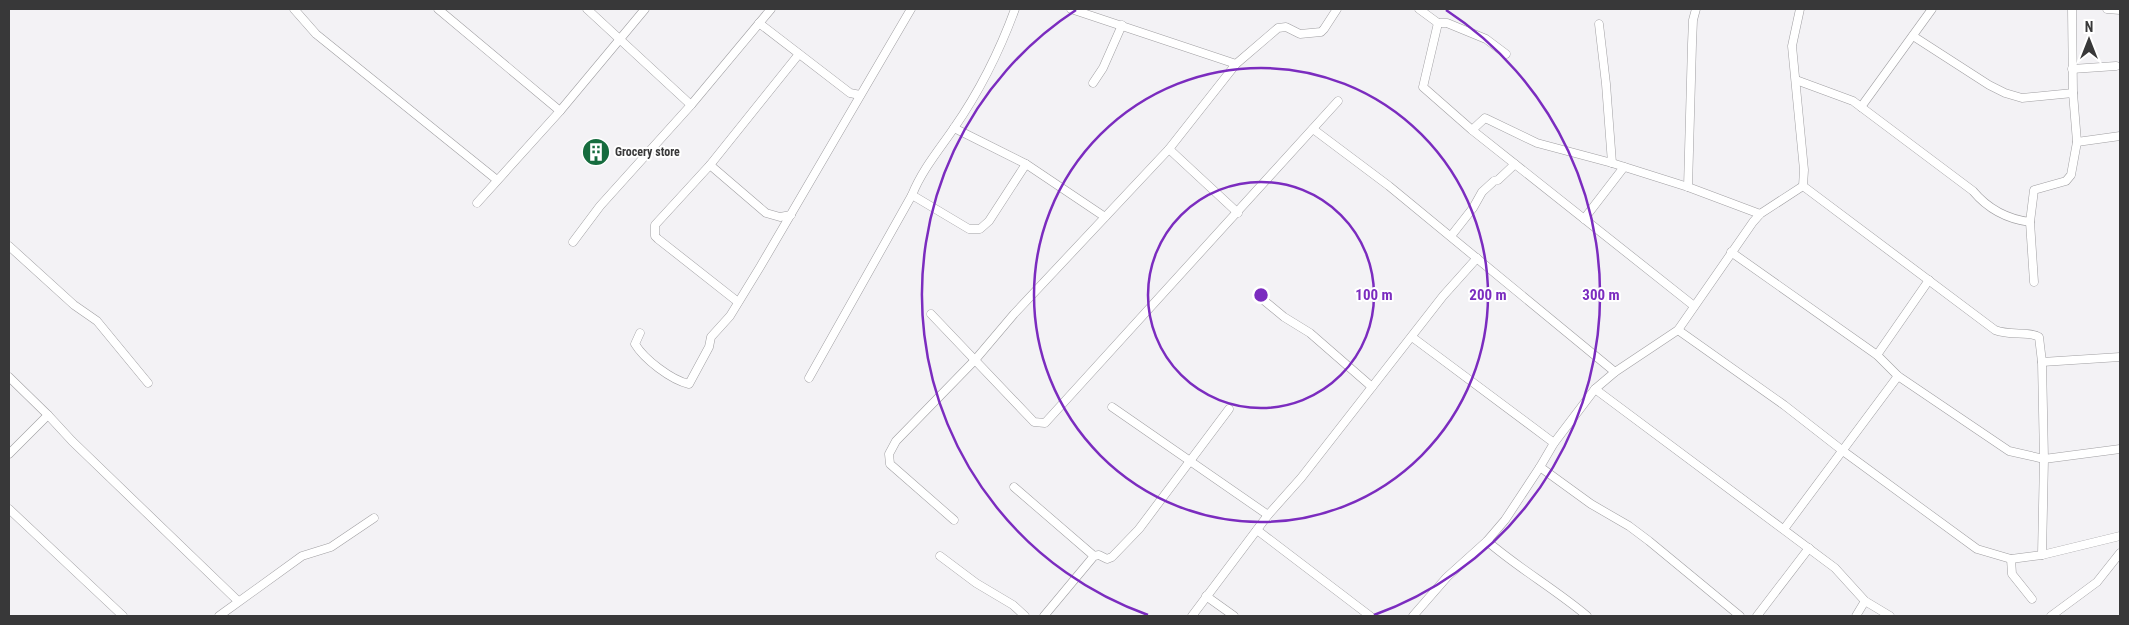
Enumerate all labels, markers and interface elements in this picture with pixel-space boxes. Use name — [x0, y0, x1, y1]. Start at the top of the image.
north arrow — [2064, 15, 2114, 65]
text: N — [2085, 19, 2093, 35]
building icon: Grocery store — [581, 137, 611, 167]
place label: Grocery store — [615, 145, 680, 159]
centre of rings — [1252, 286, 1270, 304]
text: 100 m — [1355, 286, 1393, 304]
text: 200 m — [1469, 286, 1507, 304]
text: 300 m — [1582, 286, 1620, 304]

